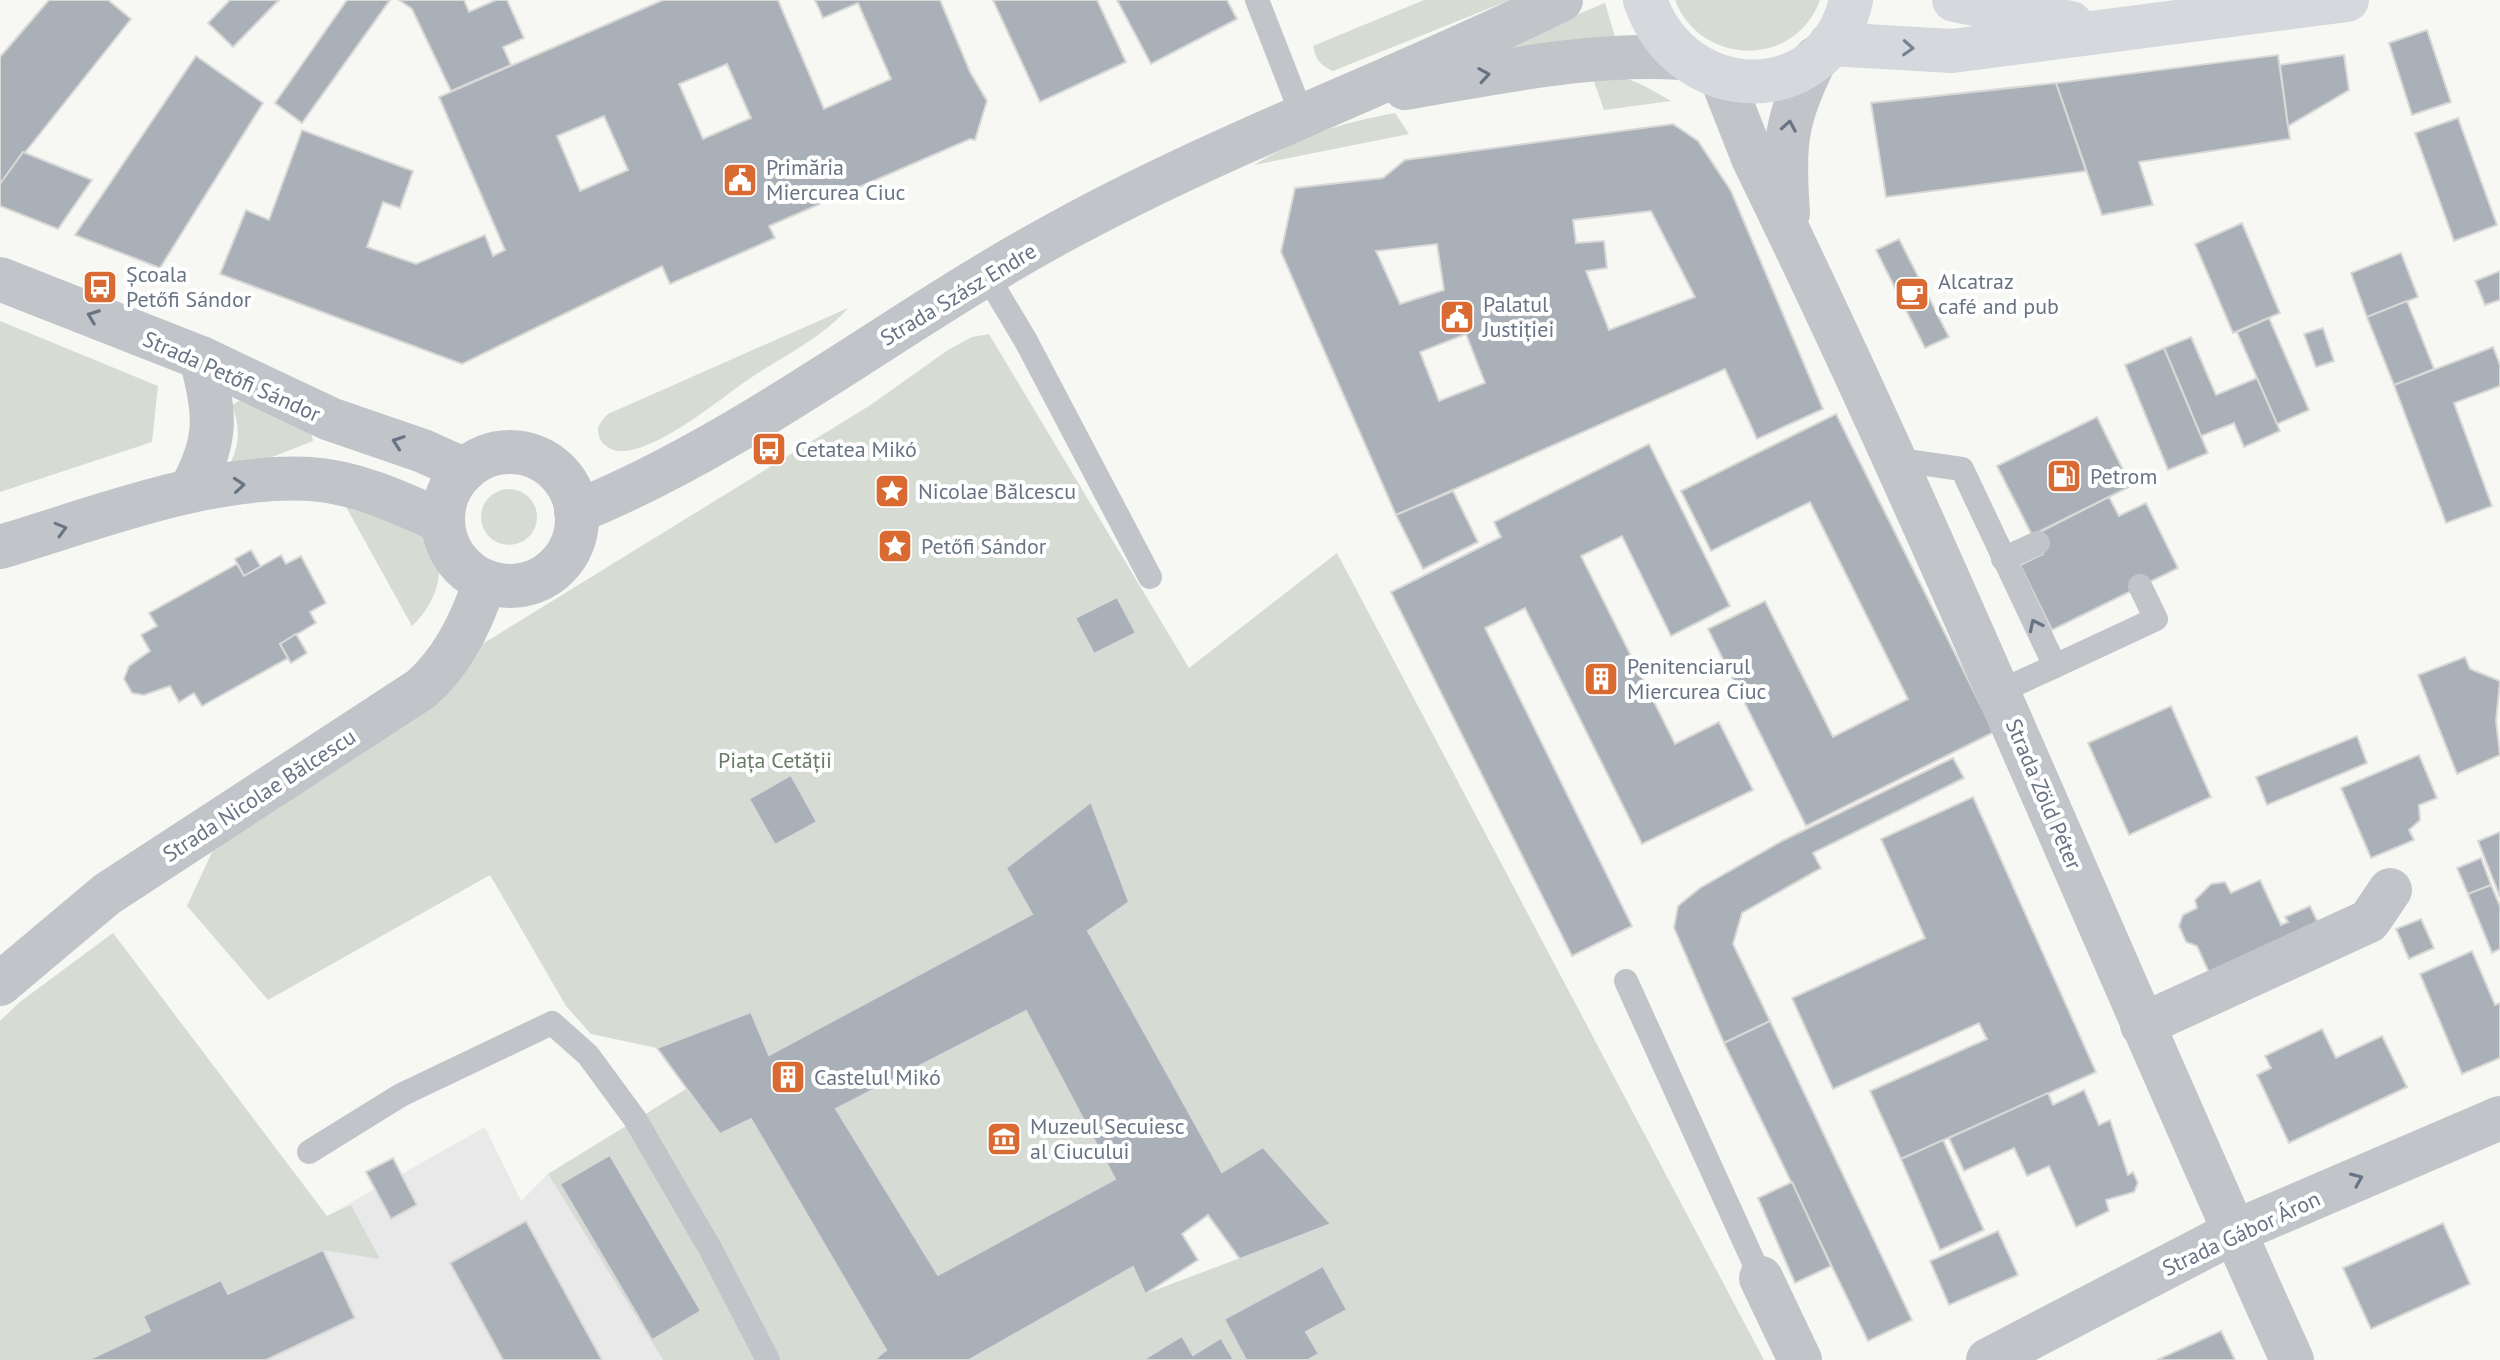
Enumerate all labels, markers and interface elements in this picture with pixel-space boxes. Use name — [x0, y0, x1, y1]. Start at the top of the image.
one-way arrow — [1901, 39, 1914, 56]
one-way arrow — [1477, 68, 1490, 85]
one-way arrow — [1779, 120, 1796, 133]
place label: Primăria Miercurea Ciuc — [766, 153, 905, 206]
public building icon: Primăria Miercurea Ciuc — [721, 161, 759, 199]
street label: Strada Szász Endre — [875, 236, 1041, 352]
place label: Școala Petőfi Sándor — [126, 260, 252, 313]
place label: Alcatraz café and pub — [1938, 267, 2059, 320]
bus stop icon: Școala Petőfi Sándor — [81, 268, 119, 306]
cafe icon: Alcatraz café and pub — [1893, 275, 1931, 313]
place label: Palatul Justiției — [1482, 290, 1554, 343]
public building icon: Palatul Justiției — [1438, 298, 1476, 336]
one-way arrow — [87, 309, 101, 326]
street label: Strada Petőfi Sándor — [139, 324, 326, 428]
bus stop icon: Cetatea Mikó — [750, 430, 788, 468]
place label: Cetatea Mikó — [795, 435, 917, 463]
one-way arrow — [392, 436, 406, 452]
fuel station icon: Petrom — [2045, 457, 2083, 495]
place label: Petrom — [2090, 462, 2157, 490]
place icon: Nicolae Bălcescu — [873, 472, 911, 510]
one-way arrow — [233, 477, 246, 494]
place label: Nicolae Bălcescu — [918, 477, 1076, 505]
one-way arrow — [53, 522, 67, 538]
place icon: Petőfi Sándor — [876, 527, 914, 565]
place label: Petőfi Sándor — [921, 532, 1047, 560]
one-way arrow — [2029, 618, 2045, 633]
place label: Penitenciarul Miercurea Ciuc — [1627, 652, 1766, 705]
building icon: Penitenciarul Miercurea Ciuc — [1582, 660, 1620, 698]
street label: Strada Zöld Péter — [2000, 714, 2089, 874]
street label: Strada Nicolae Bălcescu — [157, 722, 361, 868]
park label: Piața Cetății — [718, 746, 832, 774]
building icon: Castelul Mikó — [769, 1058, 807, 1096]
place label: Castelul Mikó — [814, 1063, 941, 1091]
place label: Muzeul Secuiesc al Ciucului — [1030, 1112, 1185, 1165]
museum icon: Muzeul Secuiesc al Ciucului — [985, 1120, 1023, 1158]
one-way arrow — [2349, 1173, 2363, 1189]
street label: Strada Gábor Áron — [2158, 1184, 2324, 1282]

